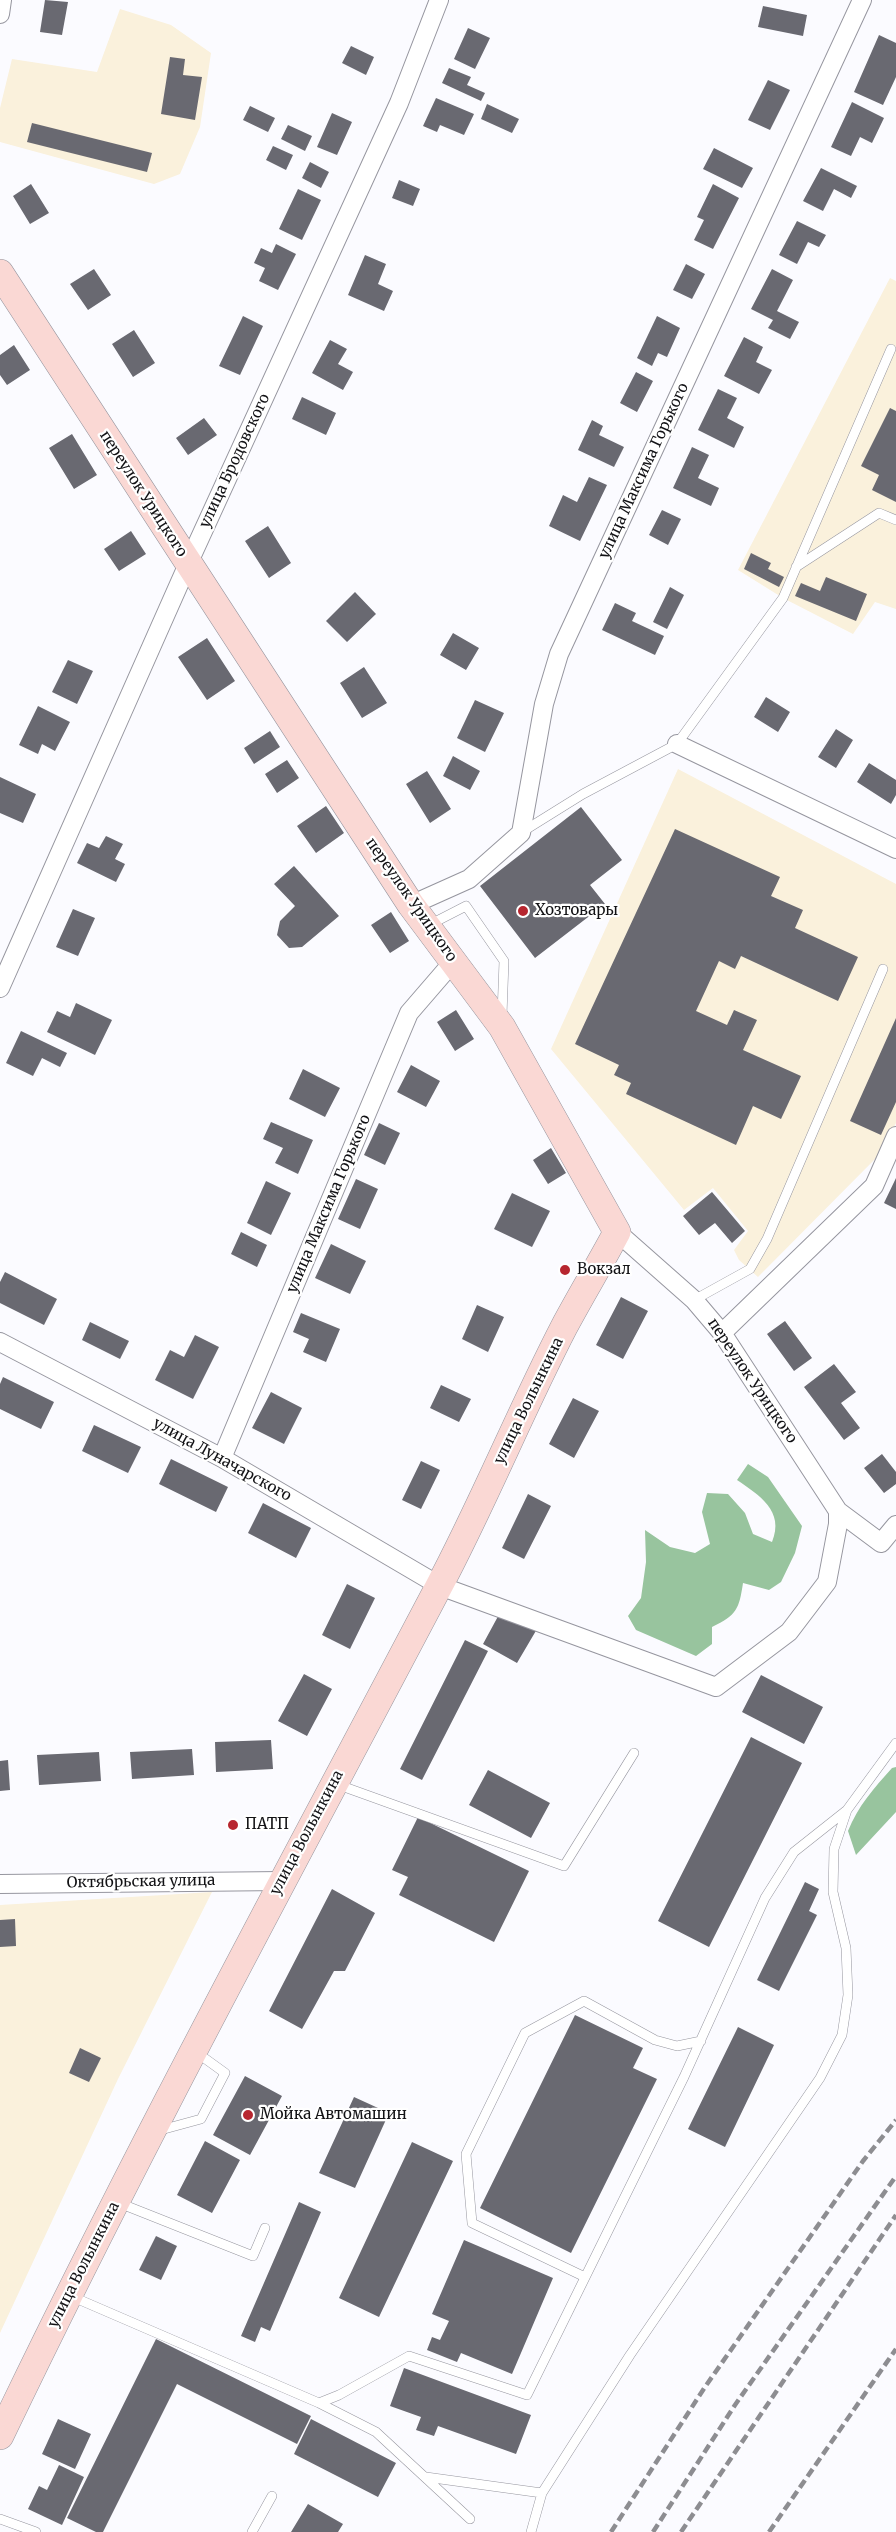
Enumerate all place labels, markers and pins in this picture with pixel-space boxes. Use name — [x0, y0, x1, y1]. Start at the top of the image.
place label: Хозтовары — [535, 902, 618, 920]
marker: Хозтовары — [516, 904, 530, 918]
place label: Вокзал — [577, 1261, 631, 1279]
marker: Вокзал — [558, 1263, 572, 1277]
place label: ПАТП — [245, 1816, 289, 1834]
marker: ПАТП — [226, 1818, 240, 1832]
place label: Мойка Автомашин — [260, 2106, 407, 2124]
marker: Мойка Автомашин — [241, 2108, 255, 2122]

